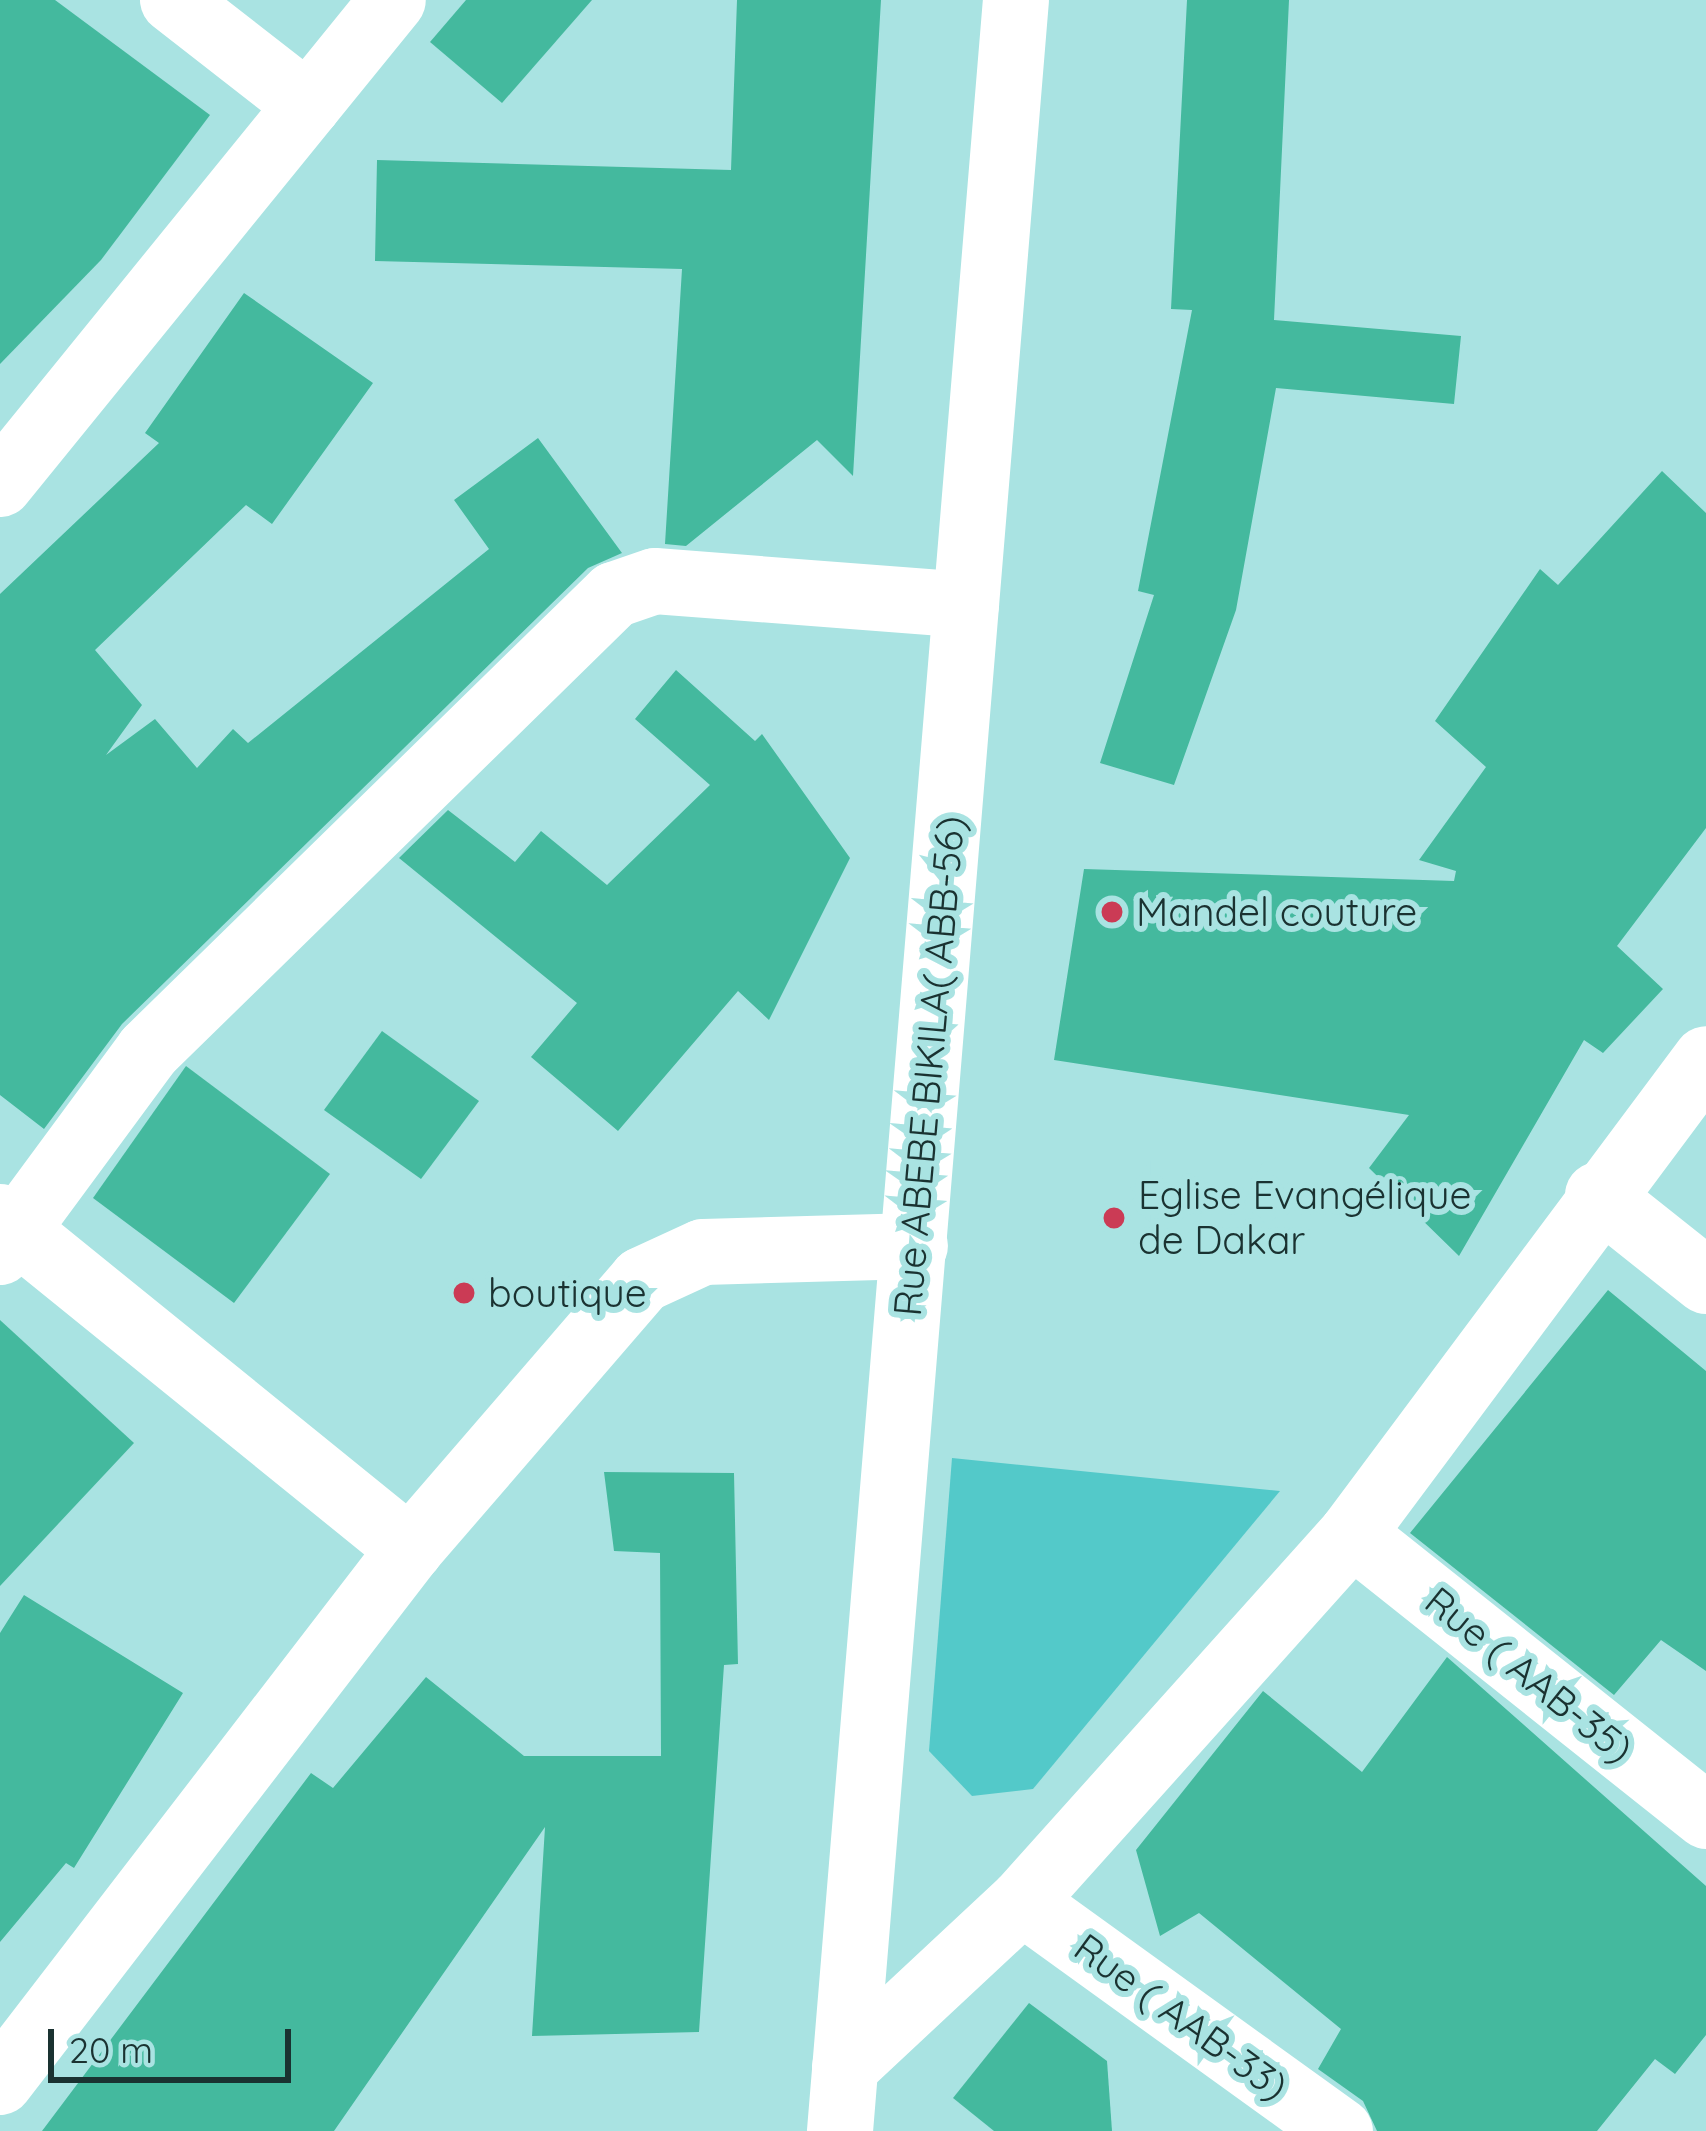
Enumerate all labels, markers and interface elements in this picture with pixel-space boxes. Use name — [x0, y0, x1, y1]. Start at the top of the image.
street label: Rue ABEBE BIKILA( ABB-56) — [884, 814, 974, 1318]
place label: Mandel couture — [1136, 889, 1417, 935]
marker: Mandel couture — [1099, 899, 1125, 925]
place label: Eglise Evangélique de Dakar — [1138, 1173, 1471, 1264]
marker: Eglise Evangélique de Dakar — [1101, 1205, 1127, 1231]
place label: boutique — [488, 1270, 647, 1316]
marker: boutique — [451, 1280, 477, 1306]
street label: Rue ( AAB-35) — [1416, 1577, 1642, 1773]
street label: Rue ( AAB-33) — [1065, 1924, 1297, 2110]
scale bar — [54, 2005, 297, 2079]
text: 20 m — [69, 2027, 153, 2072]

